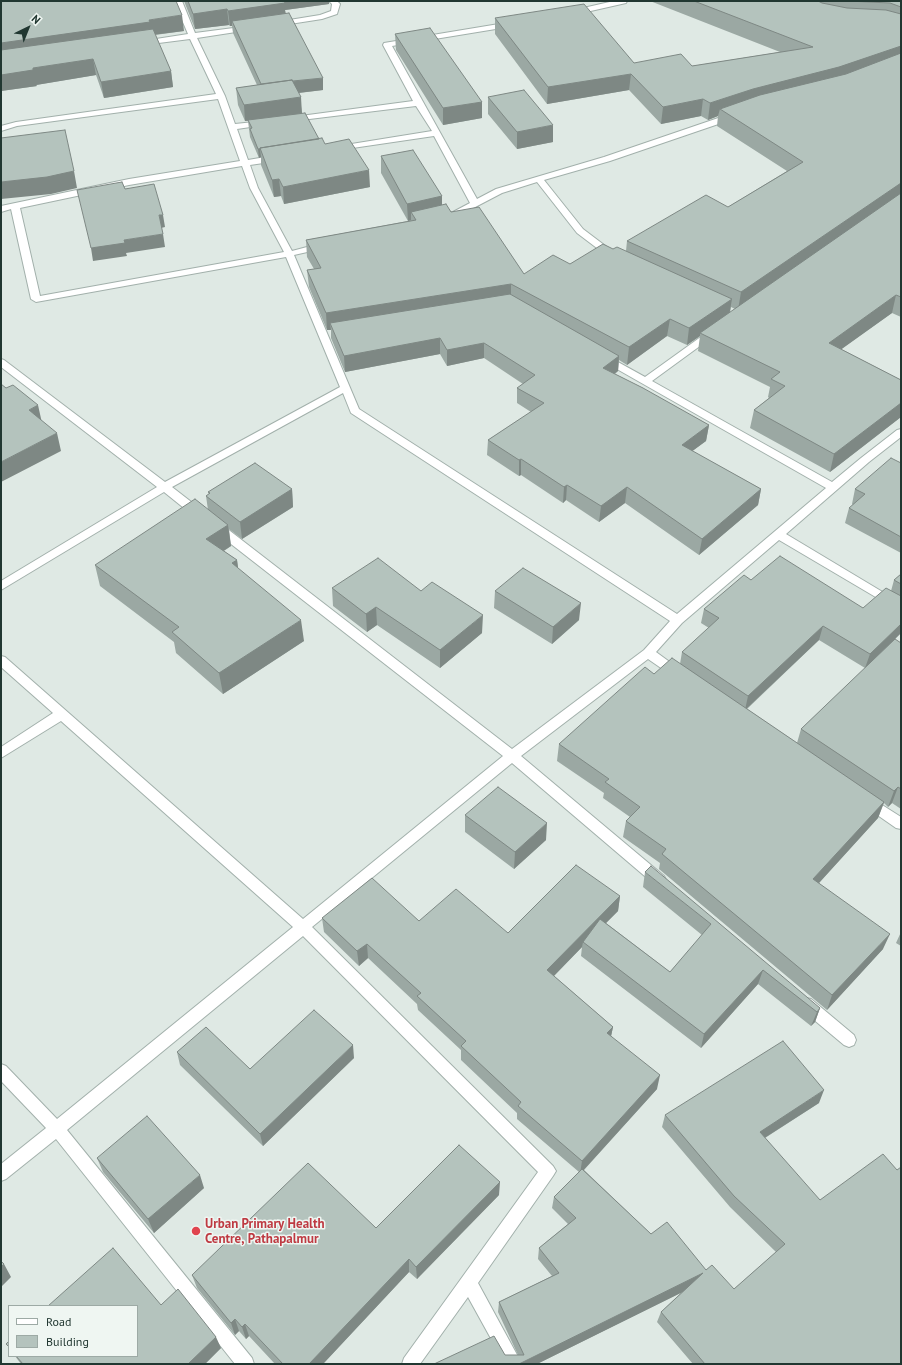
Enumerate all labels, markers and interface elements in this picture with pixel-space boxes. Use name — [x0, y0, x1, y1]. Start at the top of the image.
north arrow — [8, 8, 48, 48]
text: N — [29, 12, 44, 27]
place label: Urban Primary Health Centre, Pathapalmur — [205, 1216, 325, 1247]
marker: Urban Primary Health Centre, Pathapalmur — [190, 1225, 202, 1237]
legend — [8, 1305, 138, 1357]
text: Road — [46, 1314, 71, 1329]
text: Building — [46, 1334, 89, 1349]

